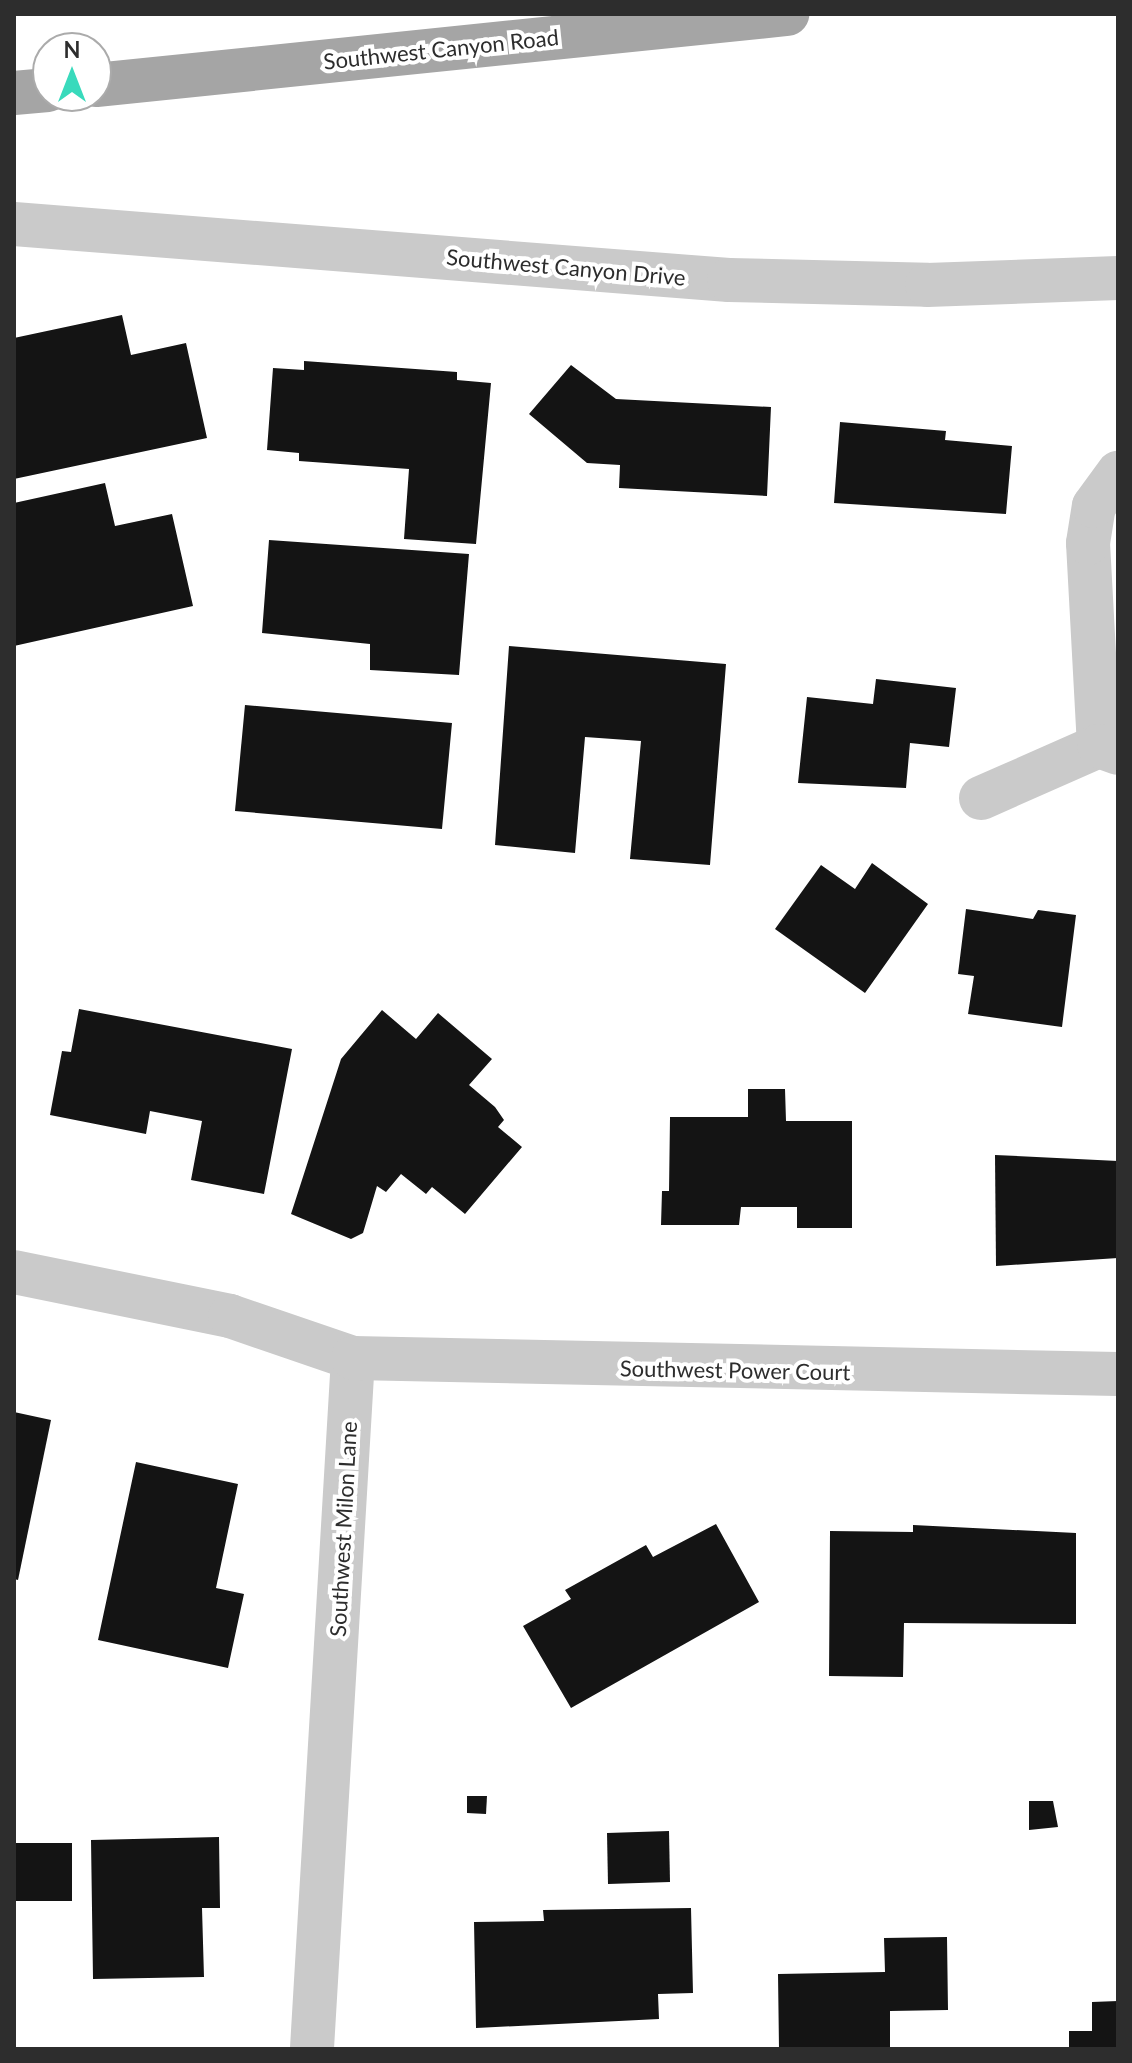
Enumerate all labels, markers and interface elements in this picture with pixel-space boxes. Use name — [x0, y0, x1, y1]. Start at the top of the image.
street label: Southwest Canyon Road — [322, 24, 560, 74]
north arrow — [32, 32, 112, 112]
text: N — [64, 36, 80, 63]
street label: Southwest Canyon Drive — [445, 243, 687, 291]
street label: Southwest Power Court — [619, 1355, 851, 1385]
street label: Southwest Milon Lane — [324, 1421, 362, 1637]

